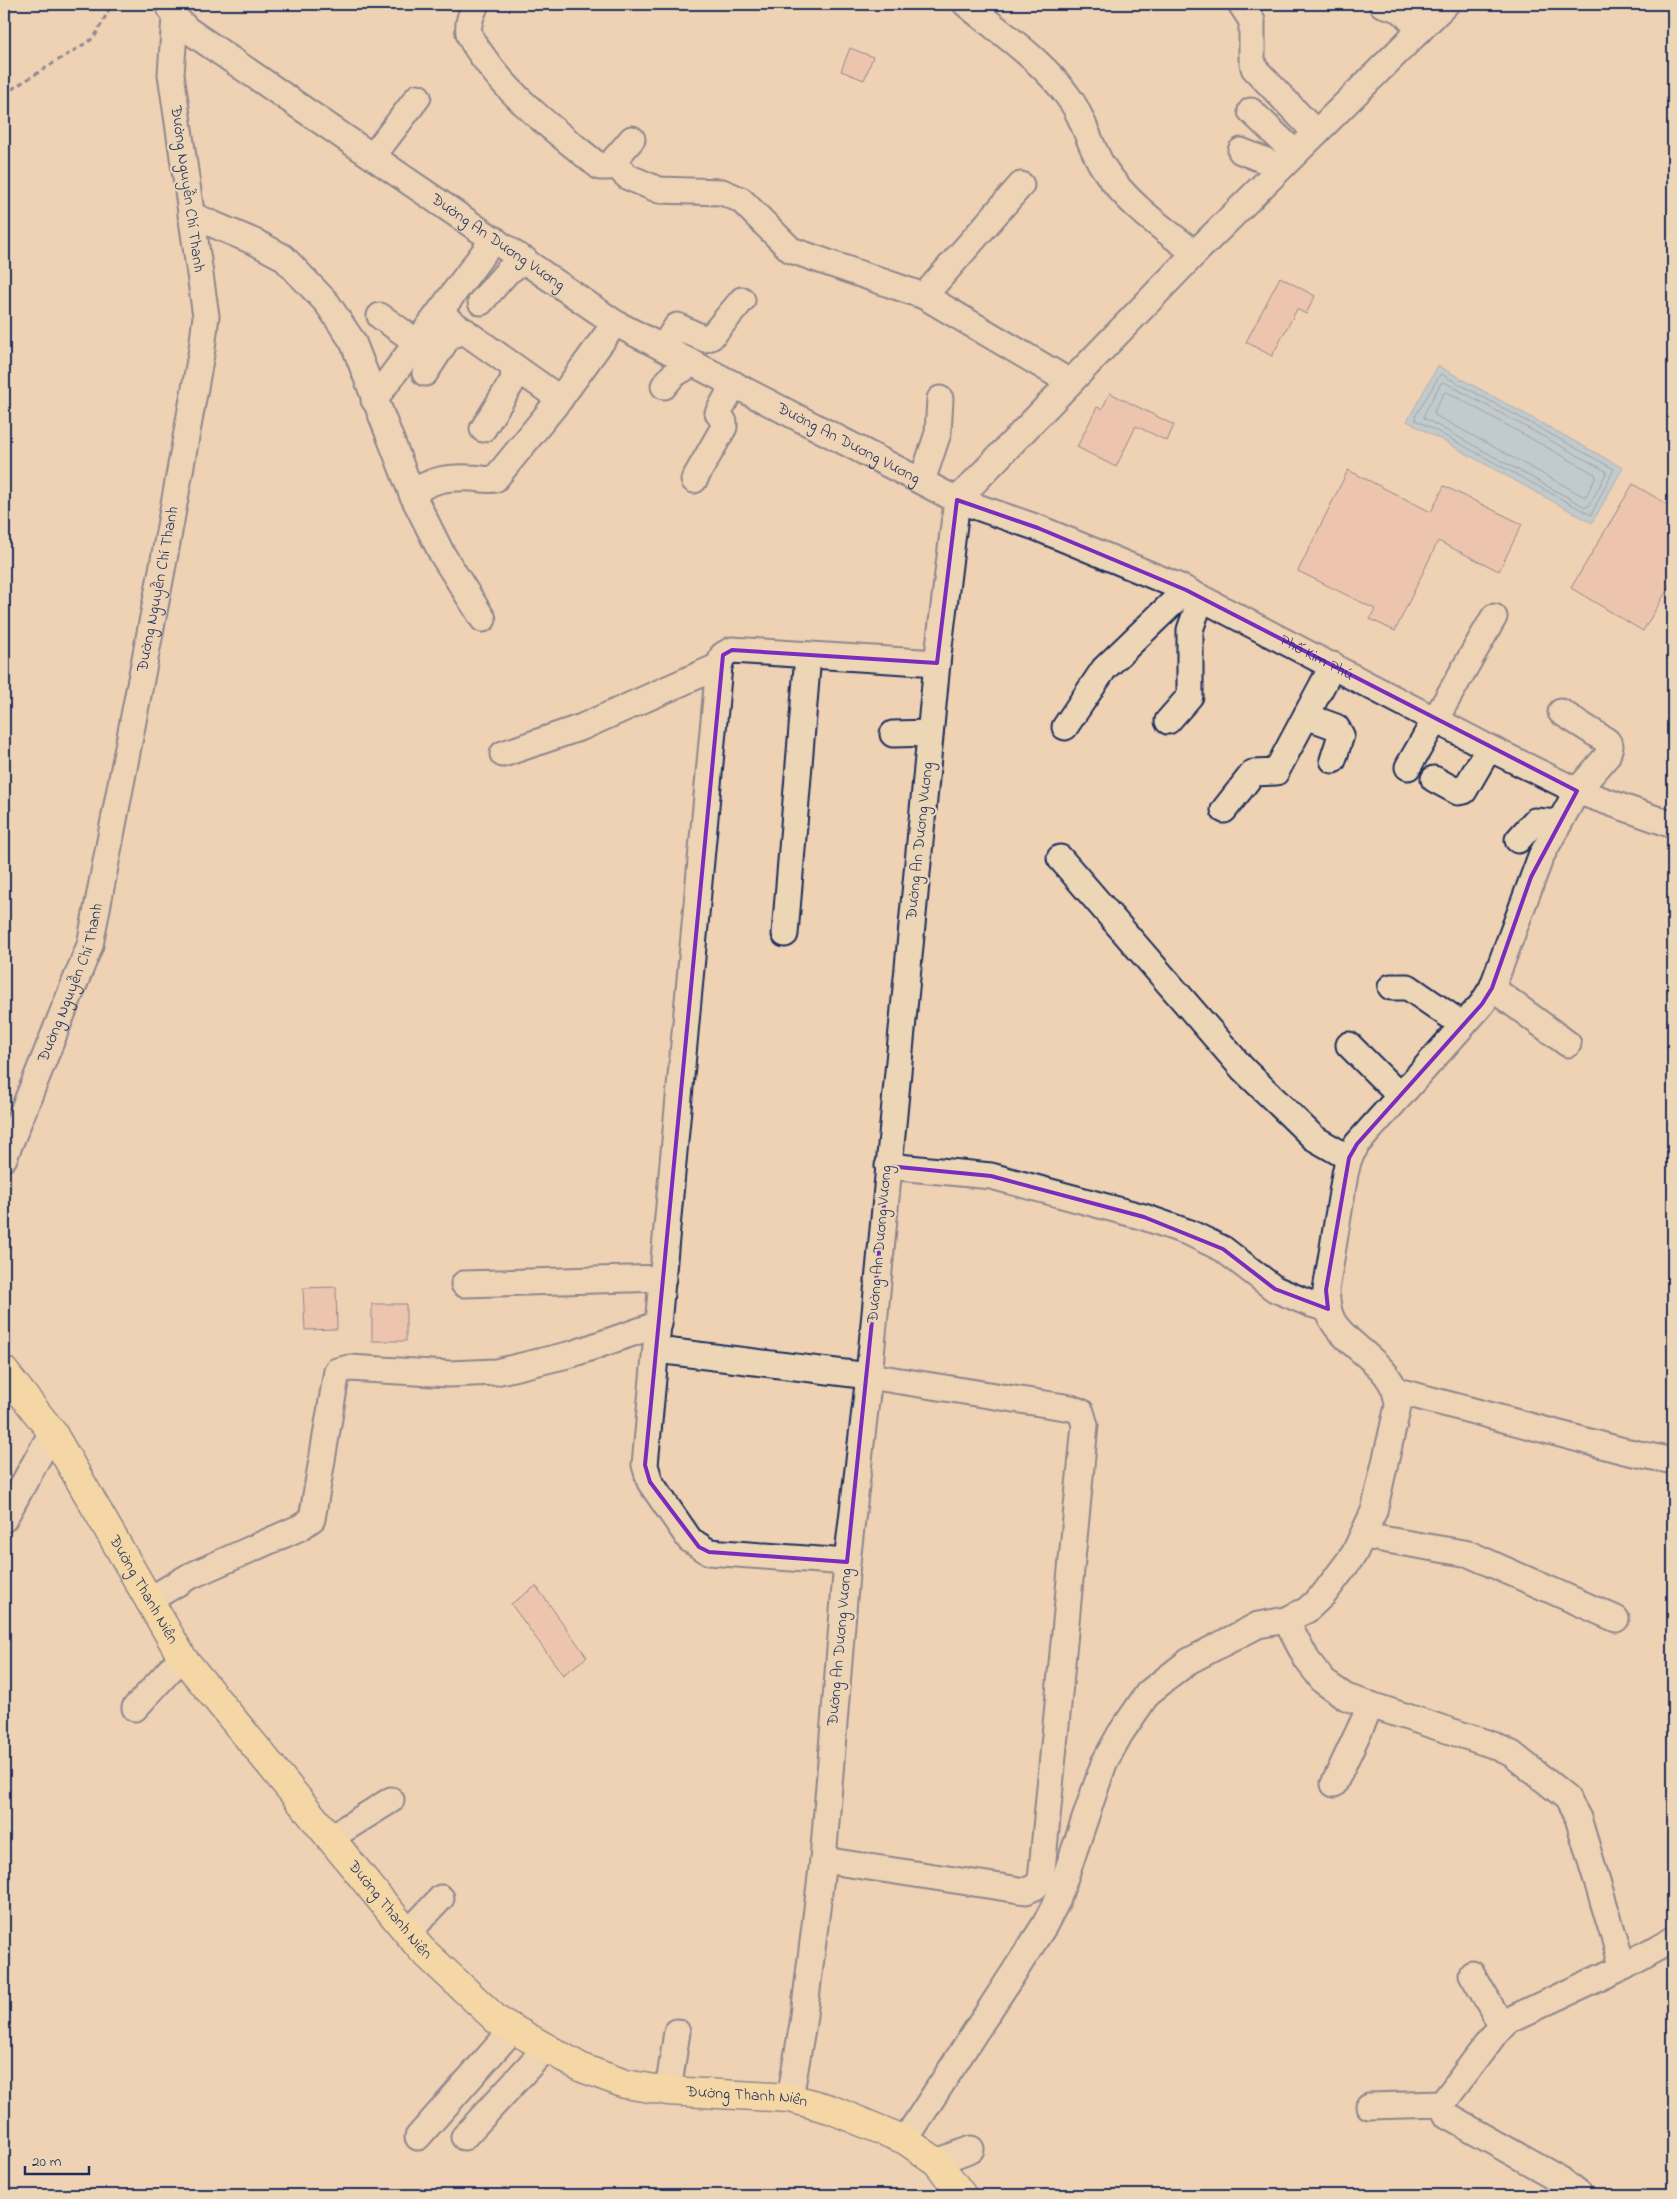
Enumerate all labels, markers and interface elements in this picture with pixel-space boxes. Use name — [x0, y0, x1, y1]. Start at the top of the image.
street label: Đường Nguyễn Chí Thanh — [163, 103, 211, 274]
street label: Đường An Dương Vương — [425, 187, 570, 297]
street label: Đường An Dương Vương — [772, 396, 924, 491]
street label: Đường Nguyễn Chí Thanh — [131, 504, 185, 675]
street label: Phố Kim Phú — [1275, 629, 1358, 687]
street label: Đường An Dương Vương — [900, 761, 940, 922]
street label: Đường Nguyễn Chí Thanh — [31, 901, 110, 1067]
street label: Đường An Dương Vương — [861, 1164, 899, 1325]
street label: Đường Thanh Niên — [102, 1530, 184, 1649]
street label: Đường An Dương Vương — [821, 1567, 859, 1728]
street label: Đường Thanh Niên — [341, 1855, 437, 1965]
street label: Đường Thanh Niên — [684, 2080, 811, 2114]
scale bar — [25, 2144, 89, 2176]
text: 20 m — [32, 2151, 62, 2173]

